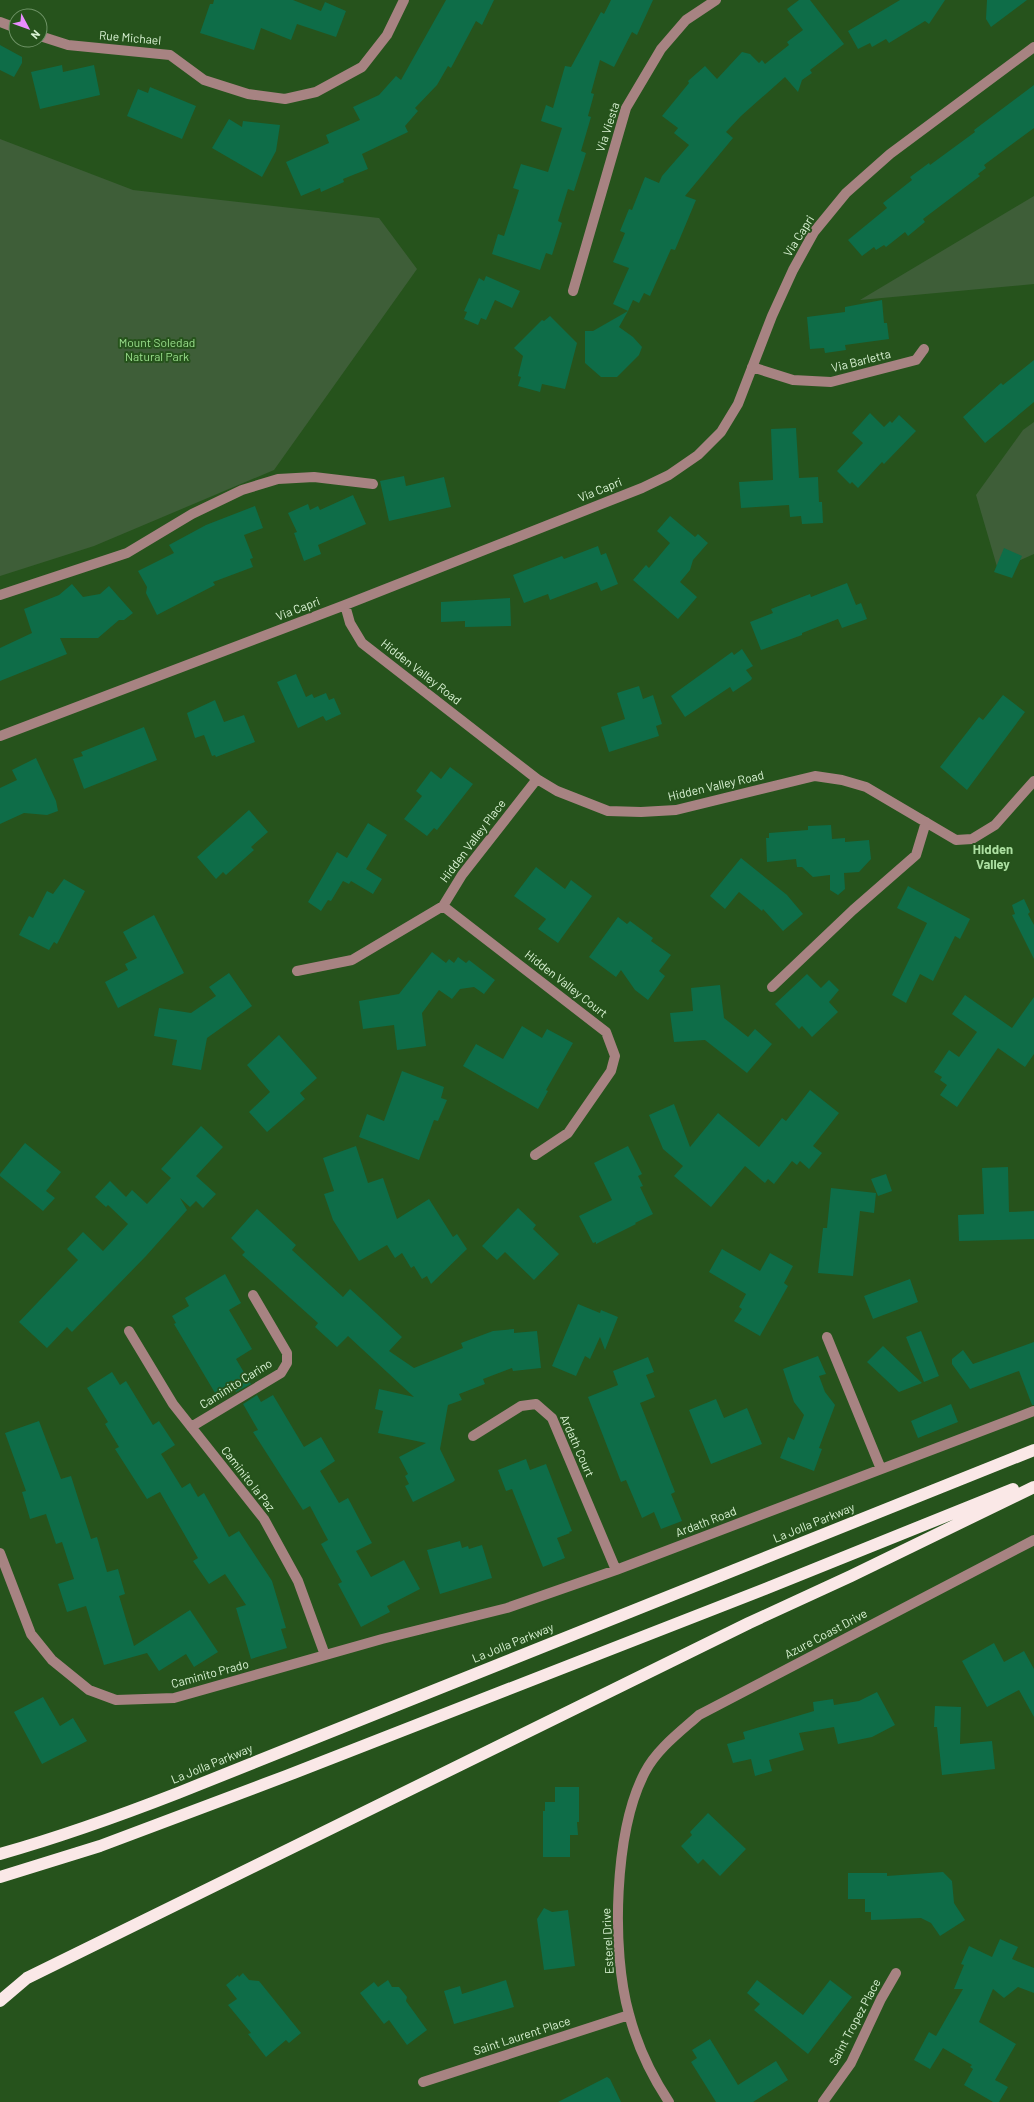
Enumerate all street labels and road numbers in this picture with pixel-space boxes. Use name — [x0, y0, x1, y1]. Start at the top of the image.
street label: Rue Michael — [98, 27, 162, 47]
street label: Via Viesta — [592, 100, 622, 153]
street label: Via Capri — [780, 212, 816, 259]
street label: Via Barletta — [830, 346, 892, 374]
street label: Via Capri — [576, 474, 624, 504]
street label: Via Capri — [274, 593, 322, 623]
street label: Hidden Valley Road — [379, 635, 465, 707]
street label: Hidden Valley Road — [666, 767, 765, 803]
street label: Hidden Valley Place — [436, 796, 508, 885]
street label: Hidden Valley Court — [523, 947, 611, 1020]
street label: Caminito Carino — [197, 1355, 274, 1411]
street label: Ardath Court — [558, 1412, 598, 1479]
street label: Caminito la Paz — [219, 1443, 279, 1514]
street label: La Jolla Parkway — [771, 1499, 857, 1545]
street label: Ardath Road — [673, 1503, 738, 1539]
street label: Azure Coast Drive — [782, 1605, 869, 1661]
street label: La Jolla Parkway — [470, 1619, 556, 1665]
street label: Caminito Prado — [169, 1656, 250, 1690]
street label: La Jolla Parkway — [169, 1740, 255, 1786]
street label: Esterel Drive — [598, 1908, 616, 1974]
street label: Saint Tropez Place — [825, 1976, 883, 2067]
street label: Saint Laurent Place — [471, 2013, 572, 2057]

